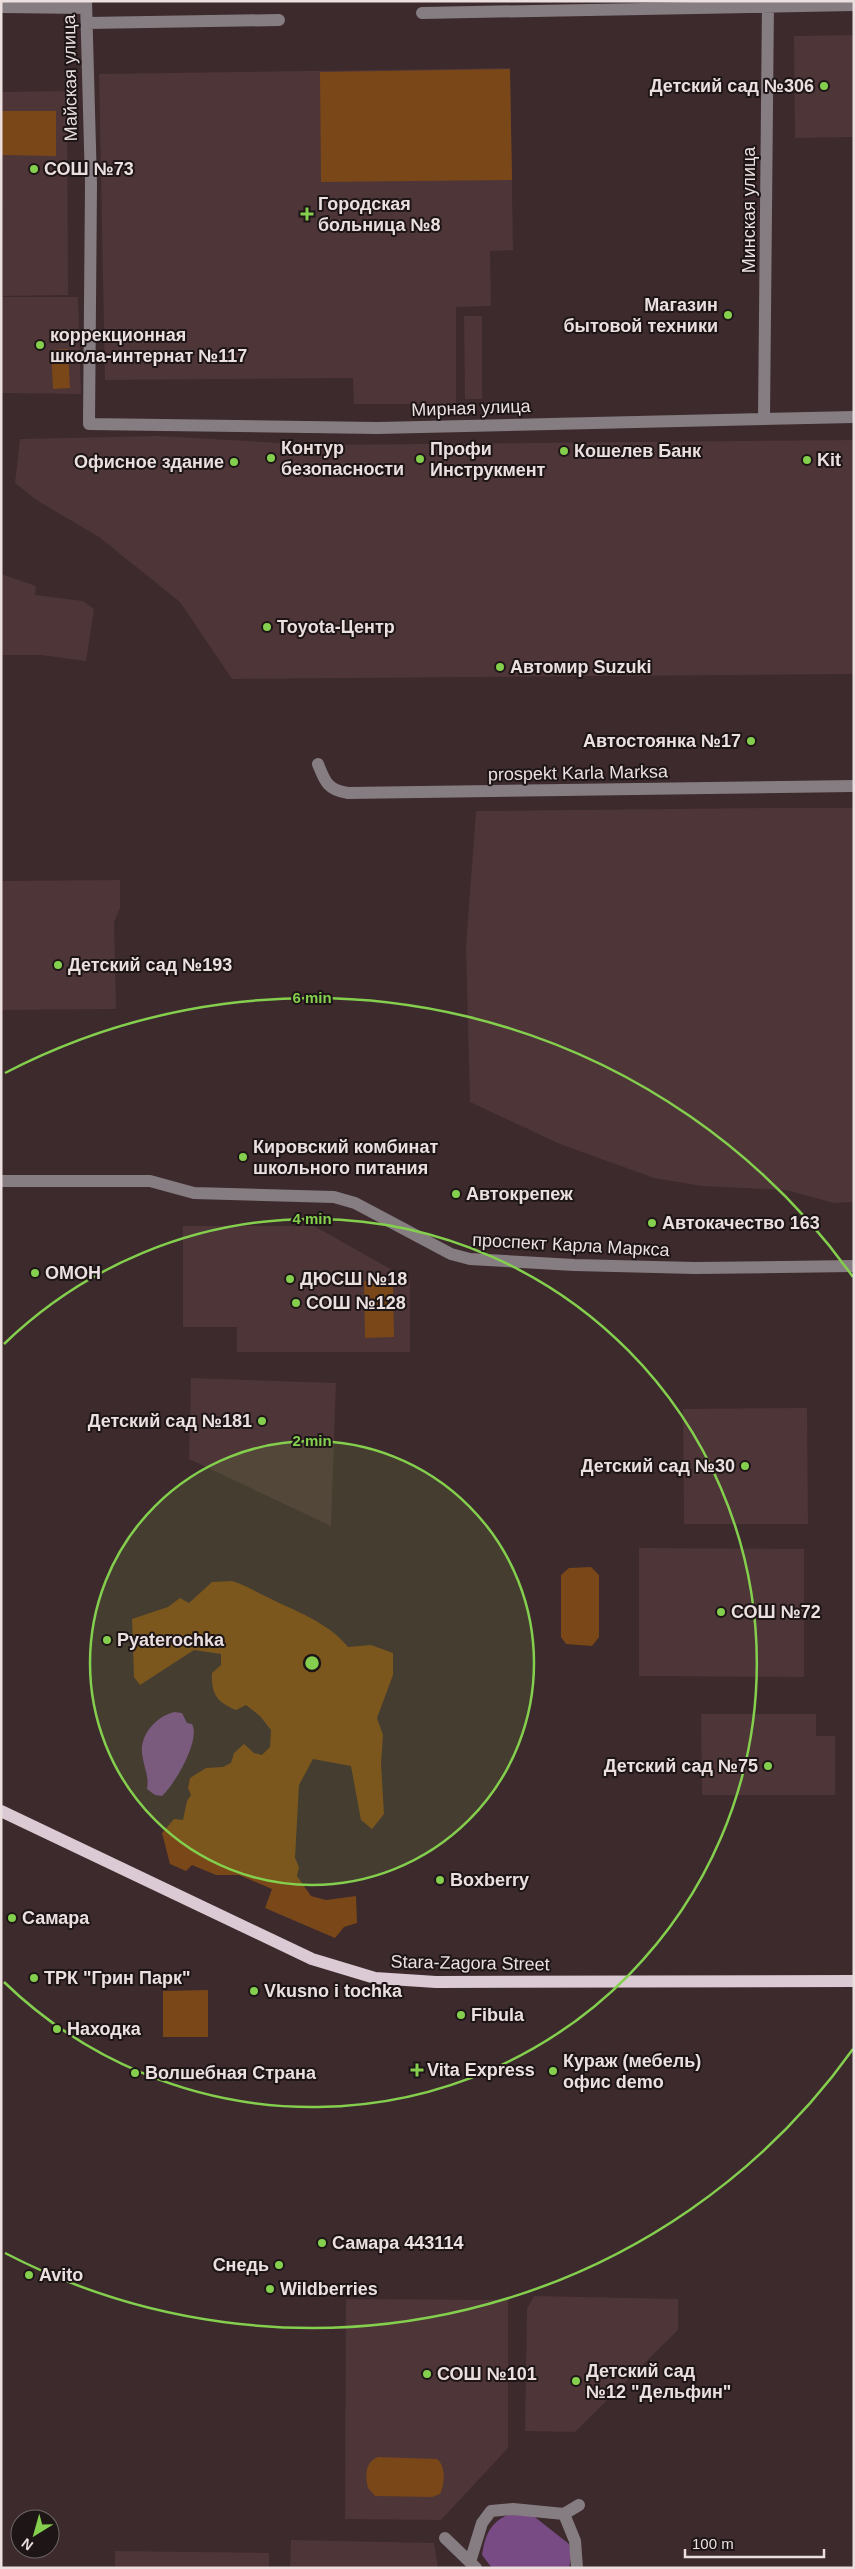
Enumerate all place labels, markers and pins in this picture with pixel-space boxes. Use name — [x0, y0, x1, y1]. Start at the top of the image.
place label: Детский сад №306 — [650, 76, 814, 96]
marker: Детский сад №306 — [818, 80, 830, 92]
place label: СОШ №73 — [44, 159, 134, 179]
marker: СОШ №73 — [28, 163, 40, 175]
place label: Городская больница №8 — [318, 194, 440, 235]
marker: Городская больница №8 — [300, 207, 314, 221]
place label: Магазин бытовой техники — [563, 295, 718, 336]
marker: Магазин бытовой техники — [722, 309, 734, 321]
place label: коррекционная школа-интернат №117 — [50, 325, 247, 366]
marker: коррекционная школа-интернат №117 — [34, 339, 46, 351]
place label: Контур безопасности — [281, 438, 404, 479]
place label: Профи Инструкмент — [430, 439, 546, 480]
place label: Кошелев Банк — [574, 441, 702, 461]
marker: Кошелев Банк — [558, 445, 570, 457]
place label: Kit — [817, 450, 841, 470]
place label: Офисное здание — [74, 452, 224, 472]
marker: Контур безопасности — [265, 452, 277, 464]
marker: Профи Инструкмент — [414, 453, 426, 465]
marker: Kit — [801, 454, 813, 466]
marker: Офисное здание — [228, 456, 240, 468]
place label: Toyota-Центр — [277, 617, 395, 637]
marker: Toyota-Центр — [261, 621, 273, 633]
place label: Автомир Suzuki — [510, 657, 652, 677]
marker: Автомир Suzuki — [494, 661, 506, 673]
place label: Автостоянка №17 — [583, 731, 741, 751]
marker: Автостоянка №17 — [745, 735, 757, 747]
place label: Детский сад №193 — [68, 955, 232, 975]
marker: Детский сад №193 — [52, 959, 64, 971]
place label: Кировский комбинат школьного питания — [253, 1137, 438, 1178]
marker: Кировский комбинат школьного питания — [237, 1151, 249, 1163]
place label: Автокрепеж — [466, 1184, 573, 1204]
marker: Автокрепеж — [450, 1188, 462, 1200]
place label: Автокачество 163 — [662, 1213, 820, 1233]
marker: Автокачество 163 — [646, 1217, 658, 1229]
place label: ОМОН — [45, 1263, 101, 1283]
marker: ОМОН — [29, 1267, 41, 1279]
place label: ДЮСШ №18 — [300, 1269, 407, 1289]
marker: ДЮСШ №18 — [284, 1273, 296, 1285]
place label: СОШ №128 — [306, 1293, 406, 1313]
marker: СОШ №128 — [290, 1297, 302, 1309]
place label: Детский сад №181 — [88, 1411, 252, 1431]
marker: Детский сад №181 — [256, 1415, 268, 1427]
place label: Детский сад №30 — [581, 1456, 735, 1476]
marker: Детский сад №30 — [739, 1460, 751, 1472]
place label: СОШ №72 — [731, 1602, 821, 1622]
marker: СОШ №72 — [715, 1606, 727, 1618]
place label: Pyaterochka — [117, 1630, 225, 1650]
marker: Pyaterochka — [101, 1634, 113, 1646]
centre of rings — [303, 1654, 321, 1672]
place label: Детский сад №75 — [604, 1756, 758, 1776]
marker: Детский сад №75 — [762, 1760, 774, 1772]
place label: Boxberry — [450, 1870, 529, 1890]
marker: Boxberry — [434, 1874, 446, 1886]
place label: Самара — [22, 1908, 90, 1928]
marker: Самара — [6, 1912, 18, 1924]
place label: ТРК "Грин Парк" — [44, 1968, 190, 1988]
marker: ТРК "Грин Парк" — [28, 1972, 40, 1984]
place label: Vkusno i tochka — [264, 1981, 403, 2001]
marker: Vkusno i tochka — [248, 1985, 260, 1997]
place label: Fibula — [471, 2005, 525, 2025]
marker: Fibula — [455, 2009, 467, 2021]
place label: Находка — [67, 2019, 142, 2039]
marker: Находка — [51, 2023, 63, 2035]
place label: Кураж (мебель) офис demo — [563, 2051, 701, 2092]
place label: Vita Express — [427, 2060, 535, 2080]
place label: Волшебная Страна — [145, 2063, 317, 2083]
marker: Vita Express — [411, 2064, 423, 2076]
marker: Кураж (мебель) офис demo — [547, 2065, 559, 2077]
marker: Волшебная Страна — [129, 2067, 141, 2079]
place label: Самара 443114 — [332, 2233, 463, 2253]
marker: Самара 443114 — [316, 2237, 328, 2249]
place label: Снедь — [213, 2255, 269, 2275]
marker: Снедь — [273, 2259, 285, 2271]
place label: Avito — [39, 2265, 83, 2285]
marker: Avito — [23, 2269, 35, 2281]
place label: Wildberries — [280, 2279, 378, 2299]
marker: Wildberries — [264, 2283, 276, 2295]
place label: Детский сад №12 "Дельфин" — [586, 2361, 731, 2402]
place label: СОШ №101 — [437, 2364, 537, 2384]
marker: СОШ №101 — [421, 2368, 433, 2380]
marker: Детский сад №12 "Дельфин" — [570, 2375, 582, 2387]

